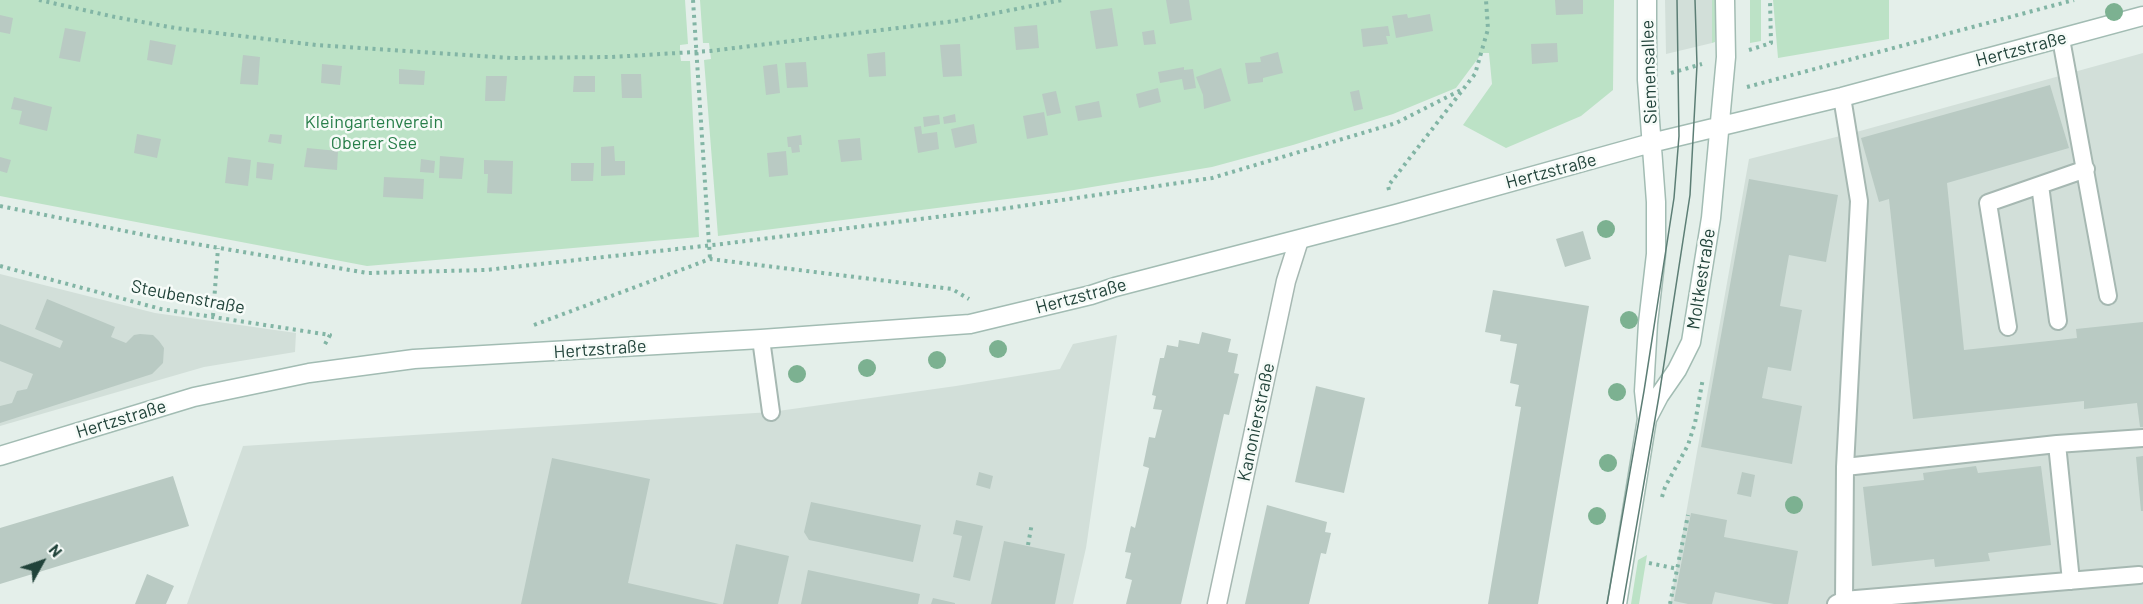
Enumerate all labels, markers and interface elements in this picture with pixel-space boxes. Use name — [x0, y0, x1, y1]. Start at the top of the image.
street label: Siemensallee — [1636, 20, 1662, 124]
street label: Hertzstraße — [1973, 26, 2069, 72]
park label: Kleingartenverein Oberer See — [305, 111, 443, 154]
street label: Hertzstraße — [1503, 148, 1599, 194]
street label: Moltkestraße — [1682, 227, 1720, 331]
street label: Hertzstraße — [1033, 273, 1129, 319]
street label: Steubenstraße — [129, 275, 247, 319]
street label: Hertzstraße — [553, 335, 647, 363]
street label: Kanonierstraße — [1233, 361, 1279, 483]
street label: Hertzstraße — [73, 395, 169, 443]
north arrow — [12, 532, 72, 592]
text: N — [45, 540, 67, 560]

